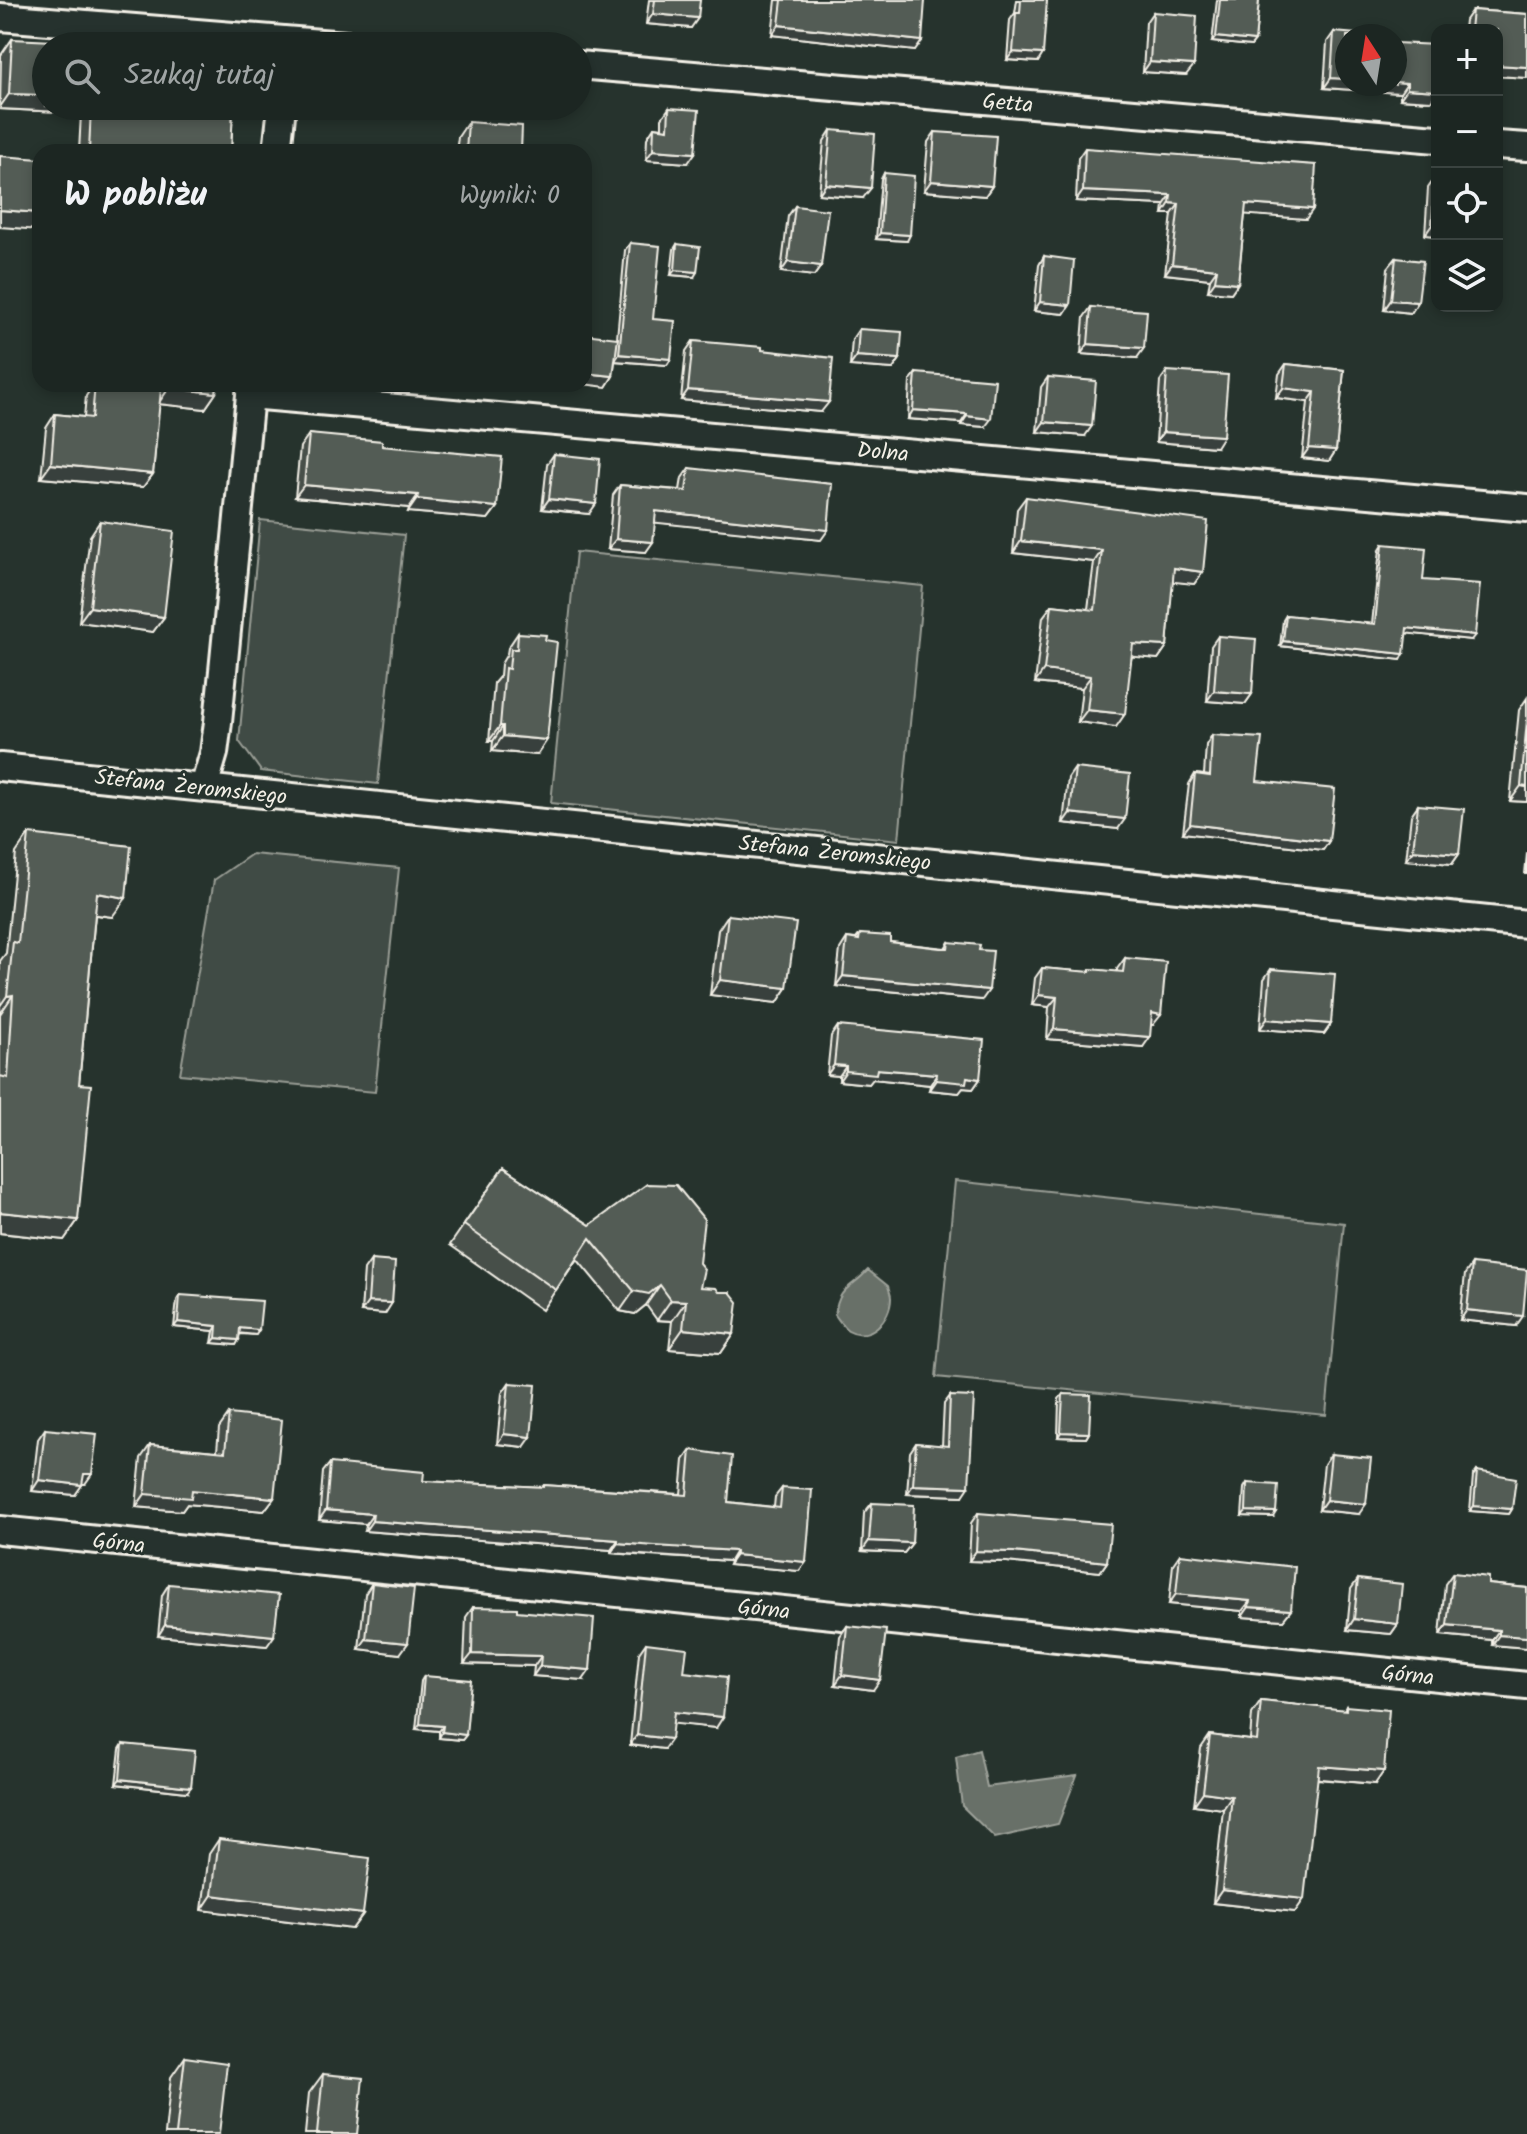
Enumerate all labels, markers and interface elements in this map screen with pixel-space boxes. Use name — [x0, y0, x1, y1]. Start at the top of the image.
north arrow — [1335, 24, 1407, 96]
map controls — [1431, 24, 1503, 312]
button: + — [1431, 24, 1503, 96]
search box — [32, 32, 592, 120]
text: Szukaj tutaj — [124, 52, 275, 100]
icon: search — [60, 54, 104, 98]
street label: Getta — [981, 85, 1035, 124]
button: − — [1431, 96, 1503, 168]
button: locate — [1431, 168, 1503, 240]
text: W pobliżu — [64, 169, 207, 223]
text: Wyniki: 0 — [459, 175, 560, 217]
button: layers — [1431, 240, 1503, 312]
street label: Dolna — [856, 434, 910, 473]
street label: Stefana Żeromskiego — [93, 761, 289, 816]
street label: Stefana Żeromskiego — [737, 827, 933, 882]
street label: Górna — [91, 1524, 147, 1565]
street label: Górna — [736, 1590, 792, 1631]
street label: Górna — [1380, 1656, 1436, 1697]

